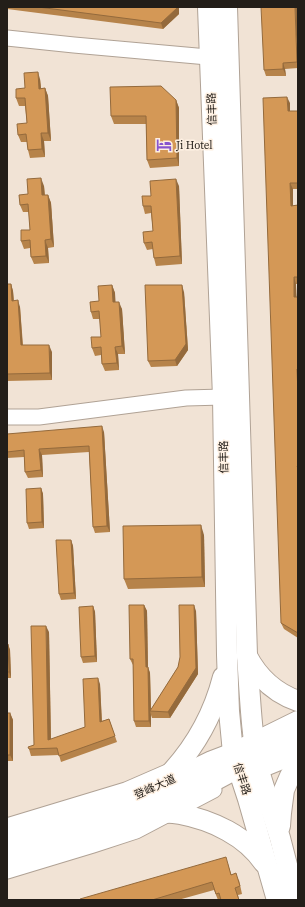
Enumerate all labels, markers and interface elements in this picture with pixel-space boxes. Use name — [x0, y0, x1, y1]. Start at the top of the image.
street label: 信丰路 — [204, 92, 220, 126]
hotel icon: Ji Hotel — [155, 136, 173, 154]
place label: Ji Hotel — [175, 138, 213, 153]
street label: 信丰路 — [216, 440, 232, 474]
street label: 信丰路 — [230, 761, 254, 797]
street label: 登峰大道 — [132, 771, 178, 803]

